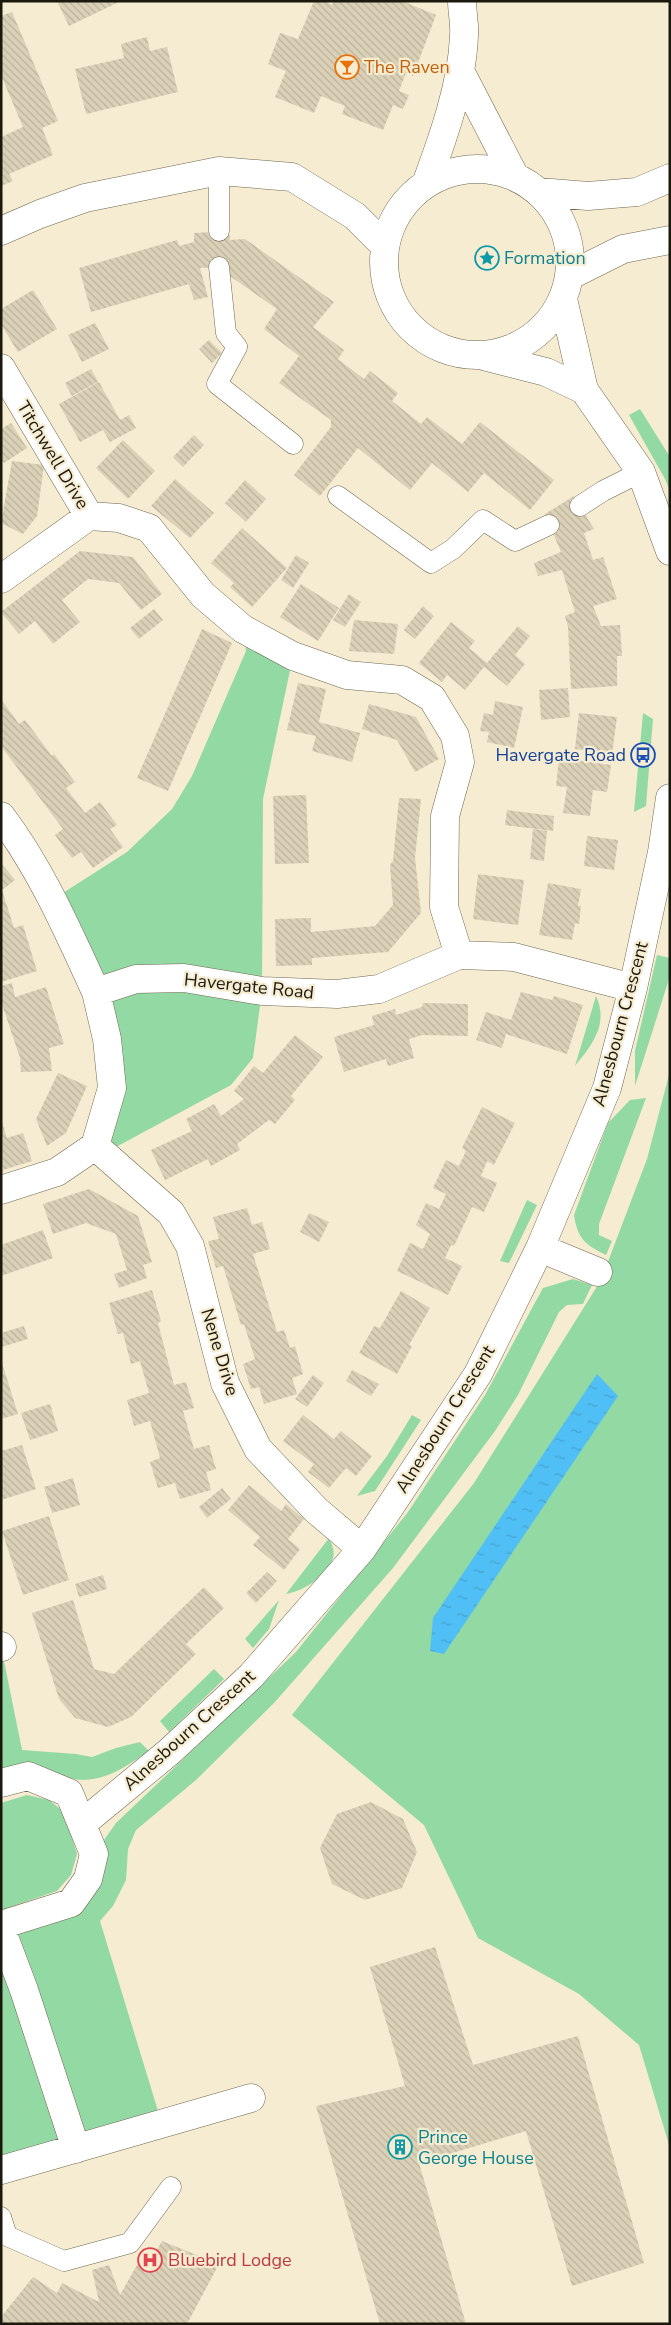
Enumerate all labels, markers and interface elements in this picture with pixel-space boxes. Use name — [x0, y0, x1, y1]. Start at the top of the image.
bar icon: The Raven — [334, 54, 360, 80]
place label: The Raven — [364, 55, 450, 79]
place icon: Formation — [474, 245, 500, 271]
place label: Formation — [504, 246, 586, 270]
street label: Titchwell Drive — [11, 396, 95, 514]
bus stop icon: Havergate Road — [630, 742, 656, 768]
place label: Havergate Road — [495, 743, 626, 767]
street label: Alnesbourn Crescent — [586, 938, 654, 1109]
street label: Havergate Road — [183, 967, 315, 1005]
street label: Nene Drive — [195, 1305, 245, 1399]
street label: Alnesbourn Crescent — [390, 1340, 501, 1497]
street label: Alnesbourn Crescent — [118, 1664, 261, 1796]
place label: Prince George House — [418, 2125, 534, 2170]
building icon: Prince George House — [387, 2134, 413, 2160]
hospital icon: Bluebird Lodge — [137, 2247, 163, 2273]
place label: Bluebird Lodge — [168, 2248, 292, 2272]

